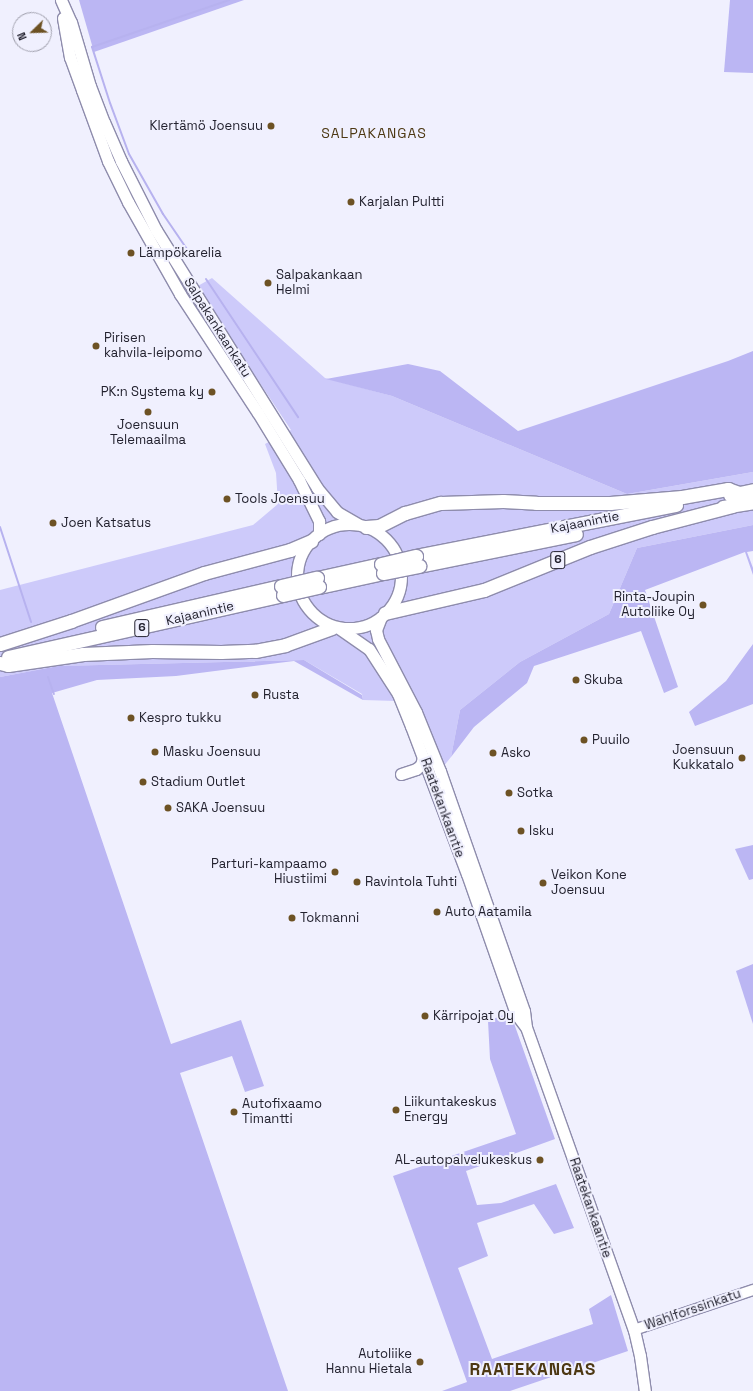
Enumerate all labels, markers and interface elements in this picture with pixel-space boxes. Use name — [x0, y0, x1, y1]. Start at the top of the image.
north arrow — [12, 12, 52, 52]
text: N — [14, 30, 30, 42]
place label: KIertämö Joensuu — [149, 118, 263, 134]
marker: KIertämö Joensuu — [266, 121, 276, 131]
district label: SALPAKANGAS — [321, 125, 427, 141]
place label: Karjalan Pultti — [359, 194, 444, 210]
marker: Karjalan Pultti — [346, 197, 356, 207]
place label: Lämpökarelia — [139, 245, 222, 261]
marker: Lämpökarelia — [126, 248, 136, 258]
place label: Salpakankaan Helmi — [276, 268, 363, 299]
street label: Salpakankaankatu — [180, 275, 254, 381]
marker: Salpakankaan Helmi — [263, 278, 273, 288]
place label: Pirisen kahvila-leipomo — [104, 331, 202, 362]
marker: Pirisen kahvila-leipomo — [91, 341, 101, 351]
place label: PK:n Systema ky — [101, 384, 204, 400]
marker: PK:n Systema ky — [207, 387, 217, 397]
marker: Joensuun Telemaailma — [143, 407, 153, 417]
place label: Joensuun Telemaailma — [110, 418, 186, 449]
place label: Tools Joensuu — [235, 491, 325, 507]
marker: Tools Joensuu — [222, 494, 232, 504]
street label: Kajaanintie — [549, 509, 621, 537]
place label: Joen Katsatus — [61, 515, 151, 531]
marker: Joen Katsatus — [48, 518, 58, 528]
road number: 6 — [550, 550, 566, 570]
place label: Rinta-Joupin Autoliike Oy — [614, 590, 695, 621]
street label: Kajaanintie — [164, 599, 236, 629]
marker: Rinta-Joupin Autoliike Oy — [698, 600, 708, 610]
road number: 6 — [134, 618, 150, 638]
place label: Skuba — [584, 672, 623, 688]
marker: Skuba — [571, 675, 581, 685]
place label: Rusta — [263, 687, 299, 703]
marker: Rusta — [250, 690, 260, 700]
place label: Kespro tukku — [139, 710, 222, 726]
marker: Kespro tukku — [126, 713, 136, 723]
place label: Puuilo — [592, 732, 630, 748]
marker: Puuilo — [579, 735, 589, 745]
place label: Joensuun Kukkatalo — [672, 743, 734, 774]
place label: Masku Joensuu — [163, 744, 261, 760]
place label: Asko — [501, 745, 531, 761]
marker: Masku Joensuu — [150, 747, 160, 757]
marker: Asko — [488, 748, 498, 758]
marker: Joensuun Kukkatalo — [737, 753, 747, 763]
street label: Raatekankaantie — [417, 756, 467, 860]
place label: Stadium Outlet — [151, 774, 245, 790]
marker: Stadium Outlet — [138, 777, 148, 787]
place label: Sotka — [517, 785, 553, 801]
marker: Sotka — [504, 788, 514, 798]
place label: SAKA Joensuu — [176, 800, 265, 816]
marker: SAKA Joensuu — [163, 803, 173, 813]
place label: Isku — [529, 823, 554, 839]
marker: Isku — [516, 826, 526, 836]
place label: Parturi-kampaamo Hiustiimi — [211, 857, 327, 888]
marker: Parturi-kampaamo Hiustiimi — [330, 867, 340, 877]
place label: Veikon Kone Joensuu — [551, 868, 627, 899]
place label: Ravintola Tuhti — [365, 874, 458, 890]
marker: Ravintola Tuhti — [352, 877, 362, 887]
marker: Veikon Kone Joensuu — [538, 878, 548, 888]
place label: Auto Aatamila — [445, 904, 532, 920]
marker: Auto Aatamila — [432, 907, 442, 917]
place label: Tokmanni — [300, 910, 359, 926]
marker: Tokmanni — [287, 913, 297, 923]
place label: Kärripojat Oy — [433, 1008, 514, 1024]
marker: Kärripojat Oy — [420, 1011, 430, 1021]
place label: Liikuntakeskus Energy — [404, 1095, 497, 1126]
place label: Autofixaamo Timantti — [242, 1097, 322, 1128]
marker: Liikuntakeskus Energy — [391, 1105, 401, 1115]
marker: Autofixaamo Timantti — [229, 1107, 239, 1117]
place label: AL-autopalvelukeskus — [395, 1152, 532, 1168]
marker: AL-autopalvelukeskus — [535, 1155, 545, 1165]
street label: Raatekankaantie — [566, 1156, 614, 1260]
street label: Wahlforssinkatu — [643, 1286, 743, 1334]
place label: Autoliike Hannu Hietala — [326, 1347, 412, 1378]
marker: Autoliike Hannu Hietala — [415, 1357, 425, 1367]
district label: RAATEKANGAS — [470, 1360, 596, 1380]

